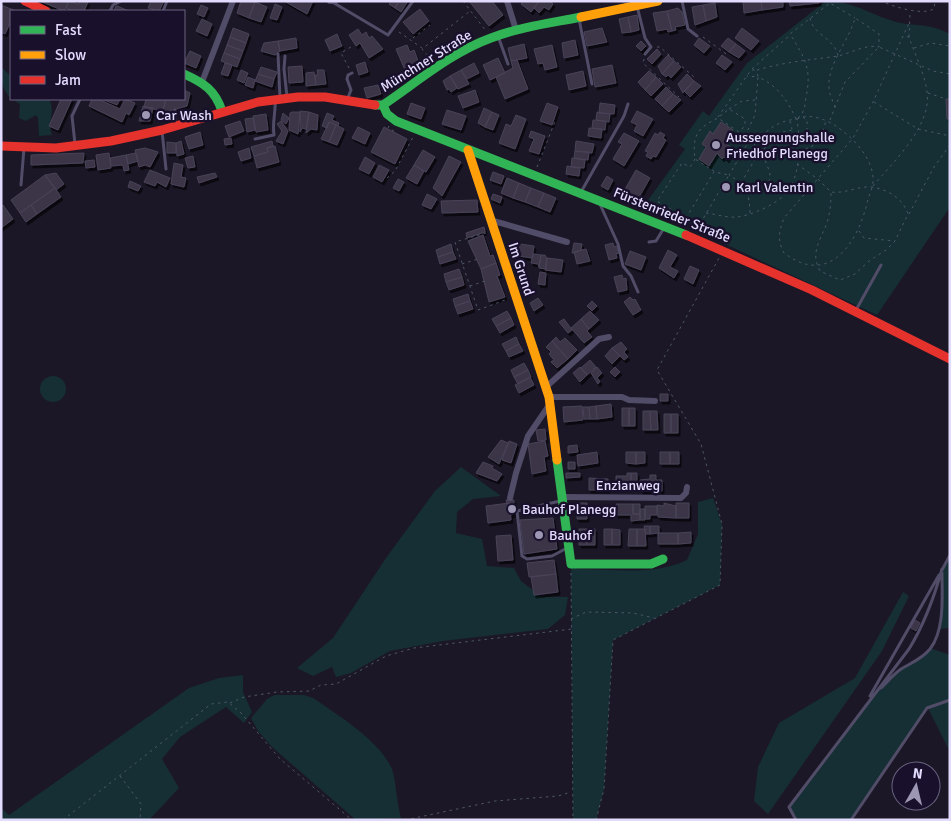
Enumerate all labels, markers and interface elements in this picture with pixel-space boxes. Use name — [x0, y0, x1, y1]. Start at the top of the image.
legend — [10, 10, 185, 100]
text: Fast — [55, 21, 82, 39]
street label: Münchner Straße — [377, 26, 475, 96]
text: Slow — [55, 46, 86, 64]
text: Jam — [55, 71, 81, 89]
place label: Car Wash — [156, 107, 212, 124]
marker: Car Wash — [140, 109, 152, 121]
place label: Aussegnungshalle Friedhof Planegg — [726, 129, 835, 162]
marker: Aussegnungshalle Friedhof Planegg — [710, 139, 722, 151]
place label: Karl Valentin — [736, 179, 813, 196]
marker: Karl Valentin — [720, 181, 732, 193]
street label: Fürstenrieder Straße — [611, 184, 733, 246]
street label: Im Grund — [504, 240, 538, 298]
street label: Enzianweg — [596, 477, 660, 494]
place label: Bauhof Planegg — [522, 501, 616, 518]
marker: Bauhof Planegg — [506, 503, 518, 515]
place label: Bauhof — [549, 527, 593, 544]
marker: Bauhof — [533, 529, 545, 541]
north arrow — [891, 761, 941, 811]
text: N — [912, 765, 924, 783]

